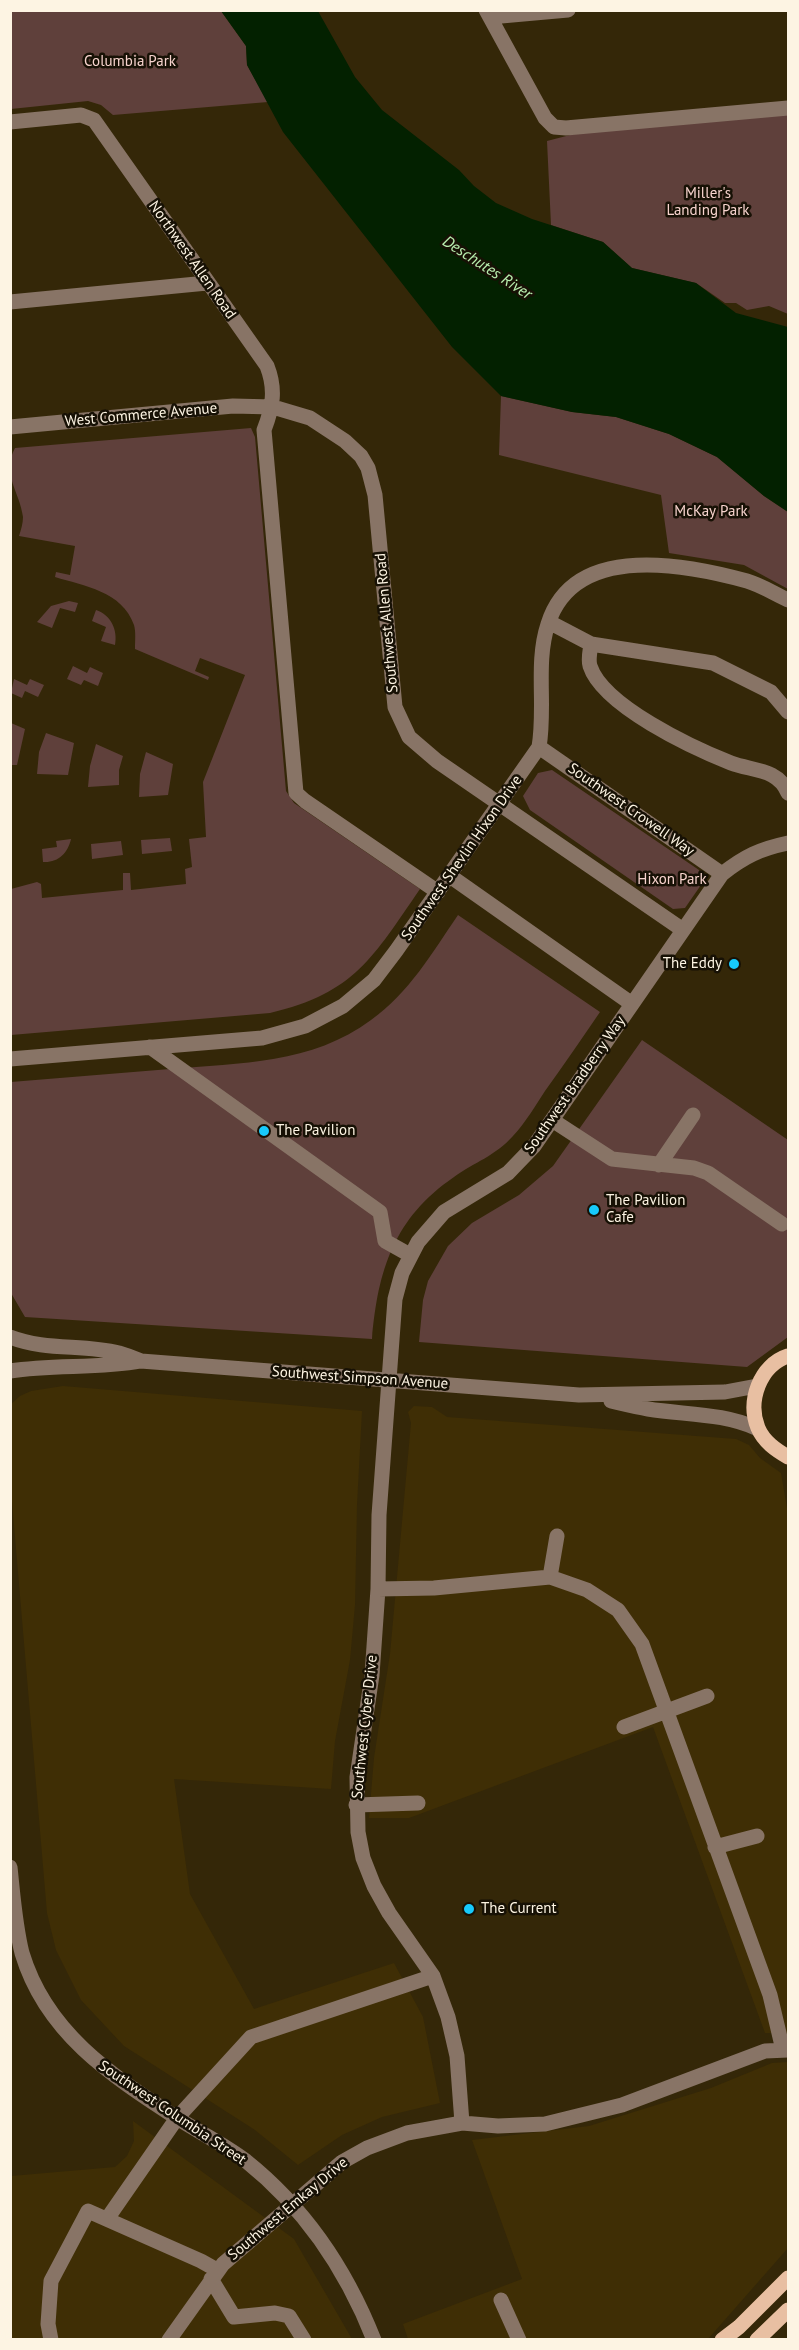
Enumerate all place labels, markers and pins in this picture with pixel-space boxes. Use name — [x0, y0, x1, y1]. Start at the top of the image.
place label: The Eddy — [663, 955, 722, 973]
marker: The Eddy — [727, 957, 741, 971]
place label: The Pavilion — [276, 1122, 355, 1140]
marker: The Pavilion — [257, 1124, 271, 1138]
place label: The Pavilion Cafe — [606, 1192, 685, 1227]
marker: The Pavilion Cafe — [587, 1203, 601, 1217]
place label: The Current — [481, 1900, 557, 1918]
marker: The Current — [462, 1902, 476, 1916]

